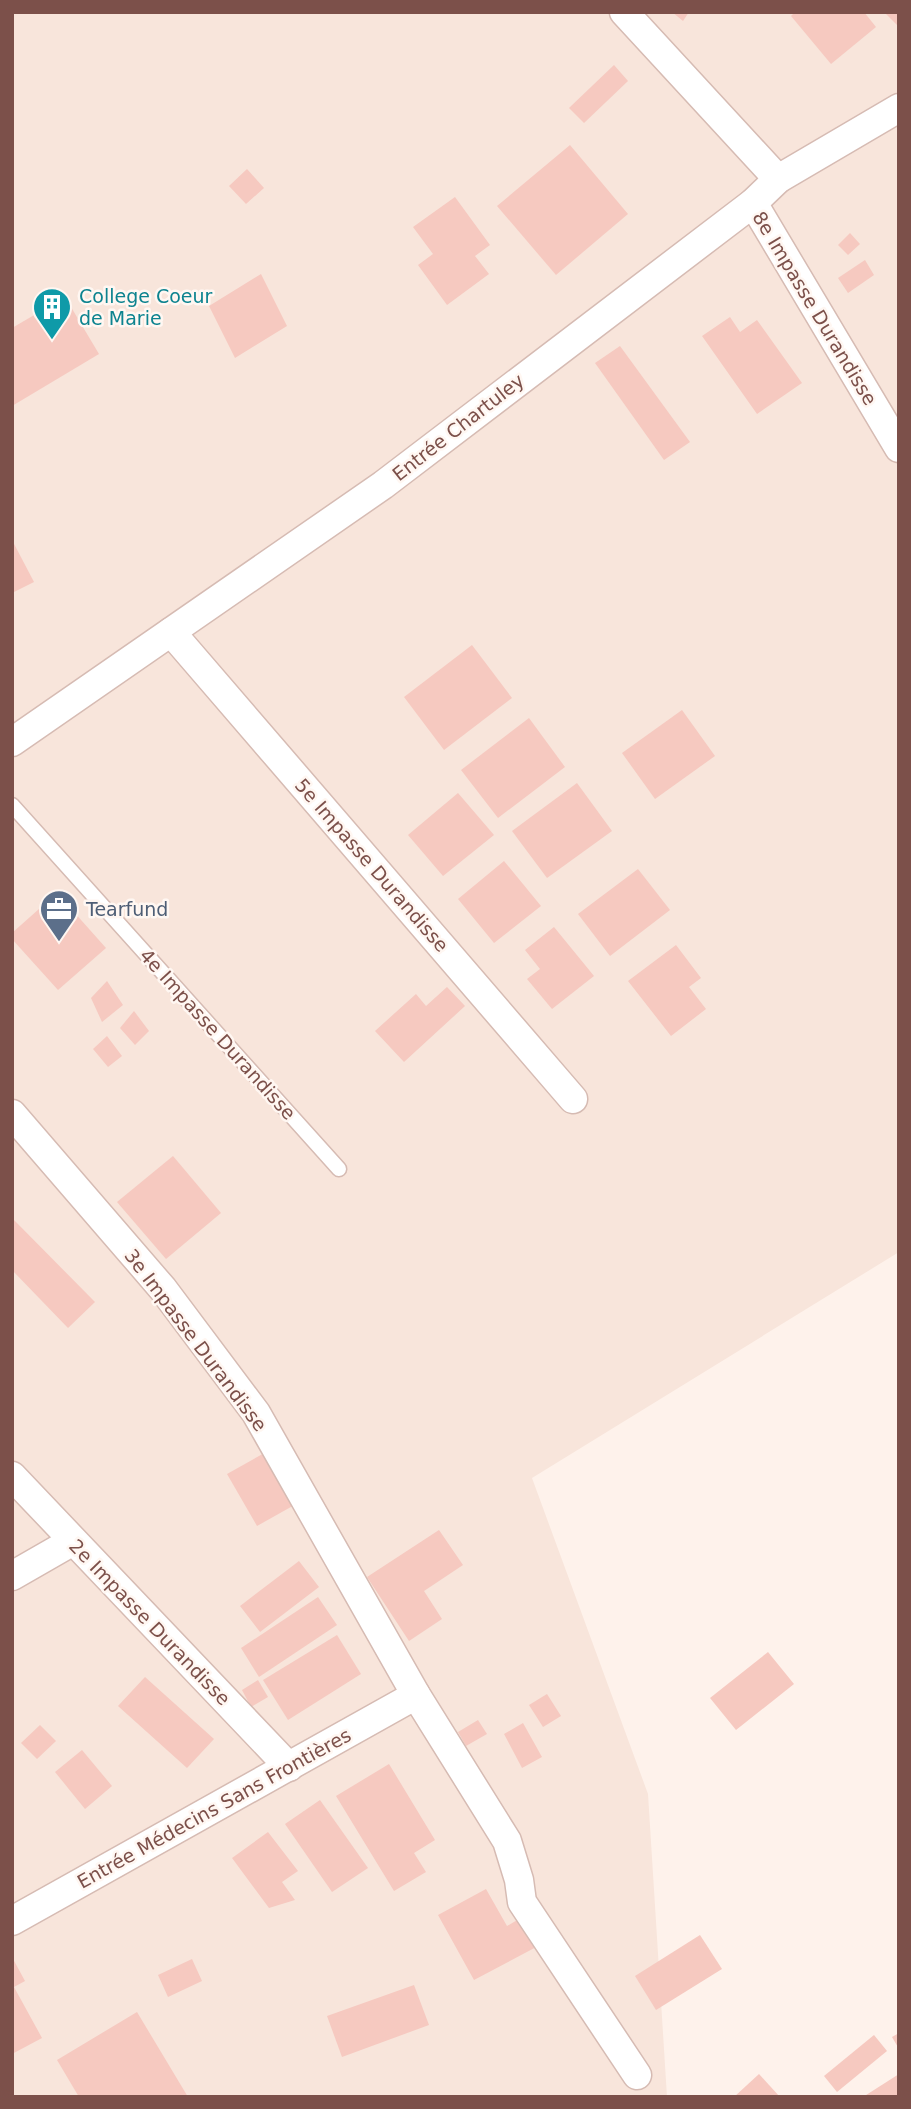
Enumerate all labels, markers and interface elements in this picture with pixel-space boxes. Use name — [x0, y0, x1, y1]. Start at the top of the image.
street label: 8e Impasse Durandisse — [748, 207, 882, 409]
place label: College Coeur de Marie — [79, 285, 213, 329]
building icon: College Coeur de Marie — [31, 286, 73, 341]
street label: Entrée Chartuley — [388, 369, 528, 485]
street label: 5e Impasse Durandisse — [291, 774, 453, 956]
office icon: Tearfund — [38, 888, 80, 943]
place label: Tearfund — [85, 898, 168, 920]
street label: 4e Impasse Durandisse — [135, 944, 301, 1124]
street label: 3e Impasse Durandisse — [120, 1245, 272, 1435]
street label: 2e Impasse Durandisse — [65, 1534, 235, 1710]
street label: Entrée Médecins Sans Frontières — [73, 1723, 355, 1893]

